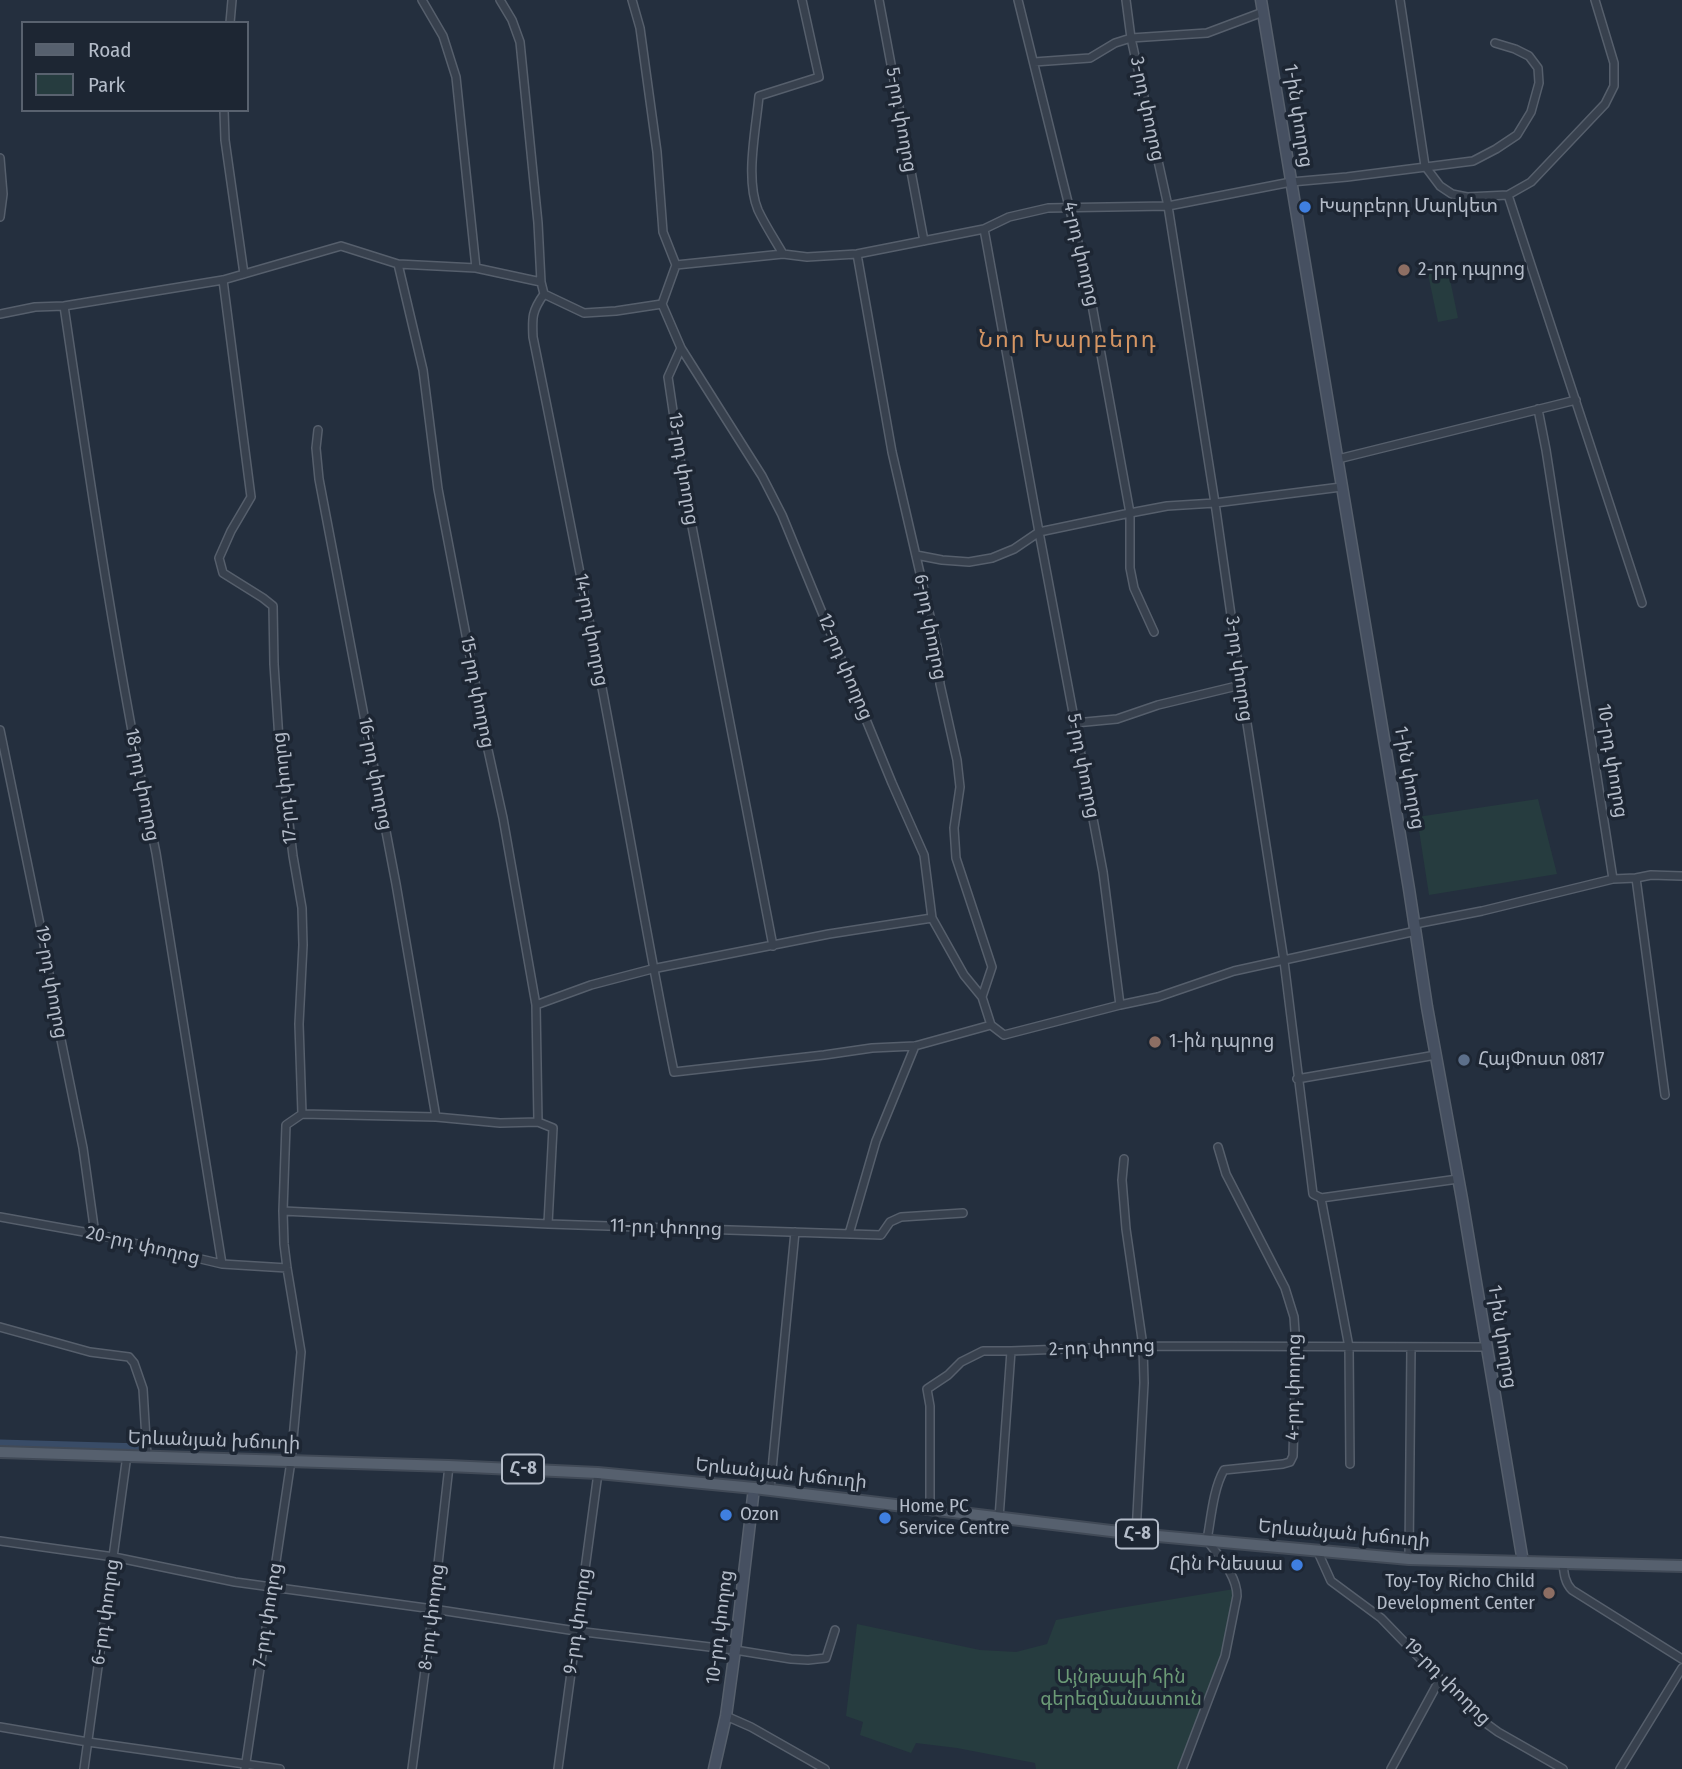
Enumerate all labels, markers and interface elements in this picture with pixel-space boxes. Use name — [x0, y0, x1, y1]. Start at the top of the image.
legend — [21, 21, 248, 112]
text: Road — [88, 37, 132, 63]
street label: 3-րդ փողոց — [1125, 55, 1169, 163]
street label: 1-ին փողոց — [1279, 63, 1317, 169]
street label: 5-րդ փողոց — [881, 66, 921, 174]
text: Park — [88, 72, 125, 98]
place label: Խարբերդ Մարկետ — [1319, 196, 1498, 218]
street label: 4-րդ փողոց — [1058, 199, 1104, 309]
marker: Խարբերդ Մարկետ — [1297, 199, 1313, 215]
place label: 2-րդ դպրոց — [1418, 259, 1525, 281]
marker: 2-րդ դպրոց — [1396, 262, 1412, 278]
district label: Նոր Խարբերդ — [980, 327, 1156, 355]
street label: 13-րդ փողոց — [663, 411, 703, 527]
street label: 14-րդ փողոց — [569, 572, 613, 688]
street label: 6-րդ փողոց — [909, 572, 951, 682]
street label: 12-րդ փողոց — [812, 610, 878, 724]
street label: 3-րդ փողոց — [1220, 615, 1258, 723]
street label: 15-րդ փողոց — [455, 634, 499, 750]
street label: 10-րդ փողոց — [1592, 702, 1632, 820]
street label: 5-րդ փողոց — [1062, 712, 1104, 820]
street label: 16-րդ փողոց — [353, 716, 397, 832]
street label: 1-ին փողոց — [1389, 725, 1429, 831]
street label: 18-րդ փողոց — [120, 727, 164, 843]
street label: 17-րդ փողոց — [268, 731, 302, 845]
street label: 19-րդ փողոց — [30, 924, 72, 1040]
place label: 1-ին դպրոց — [1169, 1031, 1274, 1053]
marker: 1-ին դպրոց — [1147, 1034, 1163, 1050]
place label: ՀայՓոստ 0817 — [1478, 1049, 1604, 1071]
marker: ՀայՓոստ 0817 — [1456, 1052, 1472, 1068]
street label: 11-րդ փողոց — [610, 1215, 722, 1241]
street label: 20-րդ փողոց — [84, 1222, 202, 1270]
street label: 1-ին փողոց — [1483, 1284, 1521, 1390]
street label: 4-րդ փողոց — [1282, 1333, 1306, 1441]
street label: 2-րդ փողոց — [1049, 1335, 1155, 1361]
street label: Երևանյան խճուղի — [127, 1427, 301, 1455]
road number: Հ-8 — [502, 1454, 544, 1484]
street label: Երևանյան խճուղի — [694, 1454, 868, 1494]
place label: Home PC Service Centre — [899, 1496, 1010, 1540]
place label: Ozon — [740, 1504, 779, 1526]
marker: Ozon — [718, 1507, 734, 1523]
marker: Home PC Service Centre — [877, 1510, 893, 1526]
street label: Երևանյան խճուղի — [1257, 1515, 1431, 1553]
road number: Հ-8 — [1116, 1520, 1158, 1548]
place label: Հին Ինեսսա — [1169, 1554, 1283, 1576]
street label: 6-րդ փողոց — [87, 1557, 125, 1667]
marker: Հին Ինեսսա — [1289, 1557, 1305, 1573]
street label: 7-րդ փողոց — [248, 1561, 288, 1669]
street label: 8-րդ փողոց — [414, 1562, 450, 1672]
street label: 9-րդ փողոց — [559, 1566, 597, 1676]
street label: 10-րդ փողոց — [702, 1569, 738, 1685]
place label: Toy-Toy Richo Child Development Center — [1377, 1571, 1535, 1615]
marker: Toy-Toy Richo Child Development Center — [1541, 1585, 1557, 1601]
street label: 19-րդ փողոց — [1399, 1634, 1495, 1730]
park label: Այնթապի հին գերեզմանատուն — [1040, 1667, 1202, 1711]

